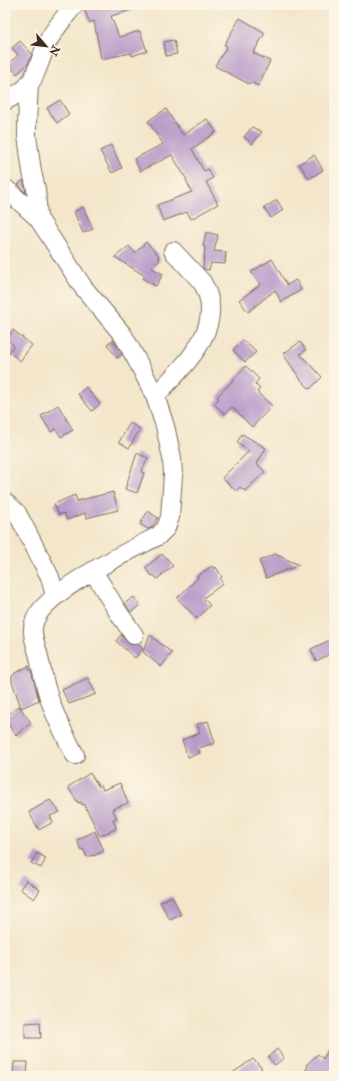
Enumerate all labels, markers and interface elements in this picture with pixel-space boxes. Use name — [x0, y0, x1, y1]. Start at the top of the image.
north arrow — [26, 26, 66, 66]
text: N — [46, 42, 63, 59]

